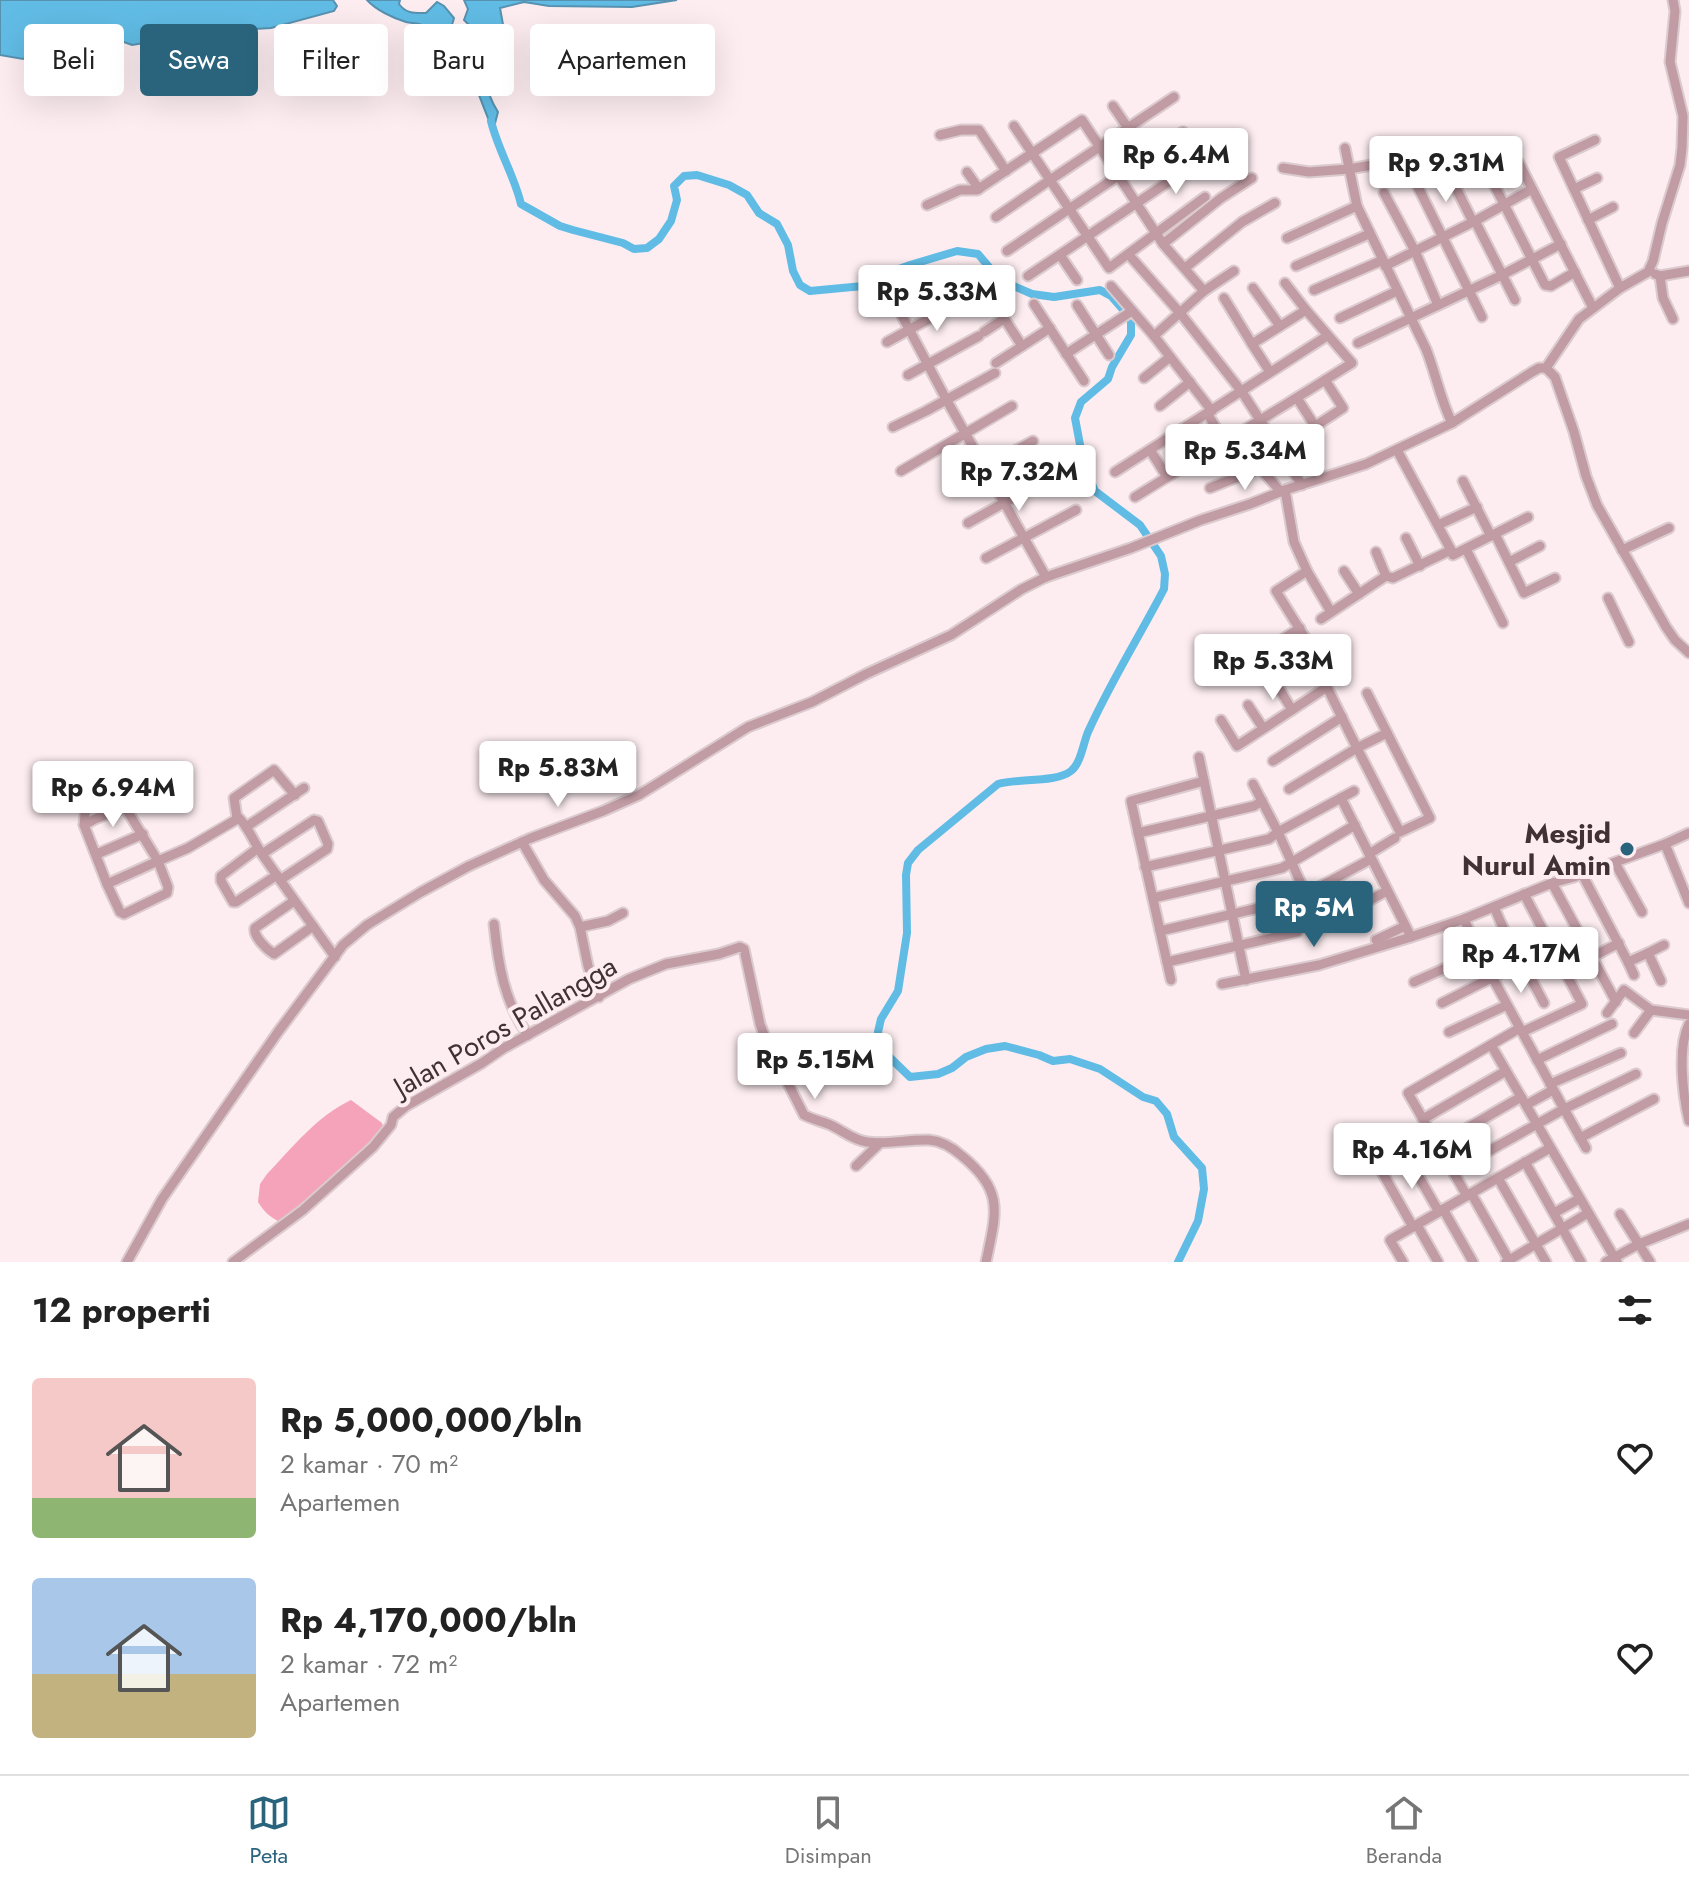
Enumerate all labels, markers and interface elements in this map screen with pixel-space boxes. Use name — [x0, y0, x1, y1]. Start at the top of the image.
chip: Beli — [24, 24, 124, 96]
chip: Sewa — [140, 24, 258, 96]
chip: Filter — [274, 24, 388, 96]
chip: Baru — [404, 24, 514, 96]
chip: Apartemen — [530, 24, 715, 96]
pin: Rp 6.4M — [1102, 128, 1250, 196]
text: Rp 6.4M — [1122, 135, 1230, 173]
pin: Rp 9.31M — [1363, 136, 1529, 204]
text: Rp 9.31M — [1387, 143, 1505, 181]
pin: Rp 5.33M — [854, 265, 1020, 333]
text: Rp 5.33M — [876, 272, 998, 310]
pin: Rp 5.34M — [1162, 424, 1328, 492]
text: Rp 5.34M — [1183, 431, 1307, 469]
pin: Rp 7.32M — [936, 445, 1102, 513]
text: Rp 7.32M — [960, 452, 1078, 490]
pin: Rp 5.33M — [1190, 634, 1356, 702]
text: Rp 5.33M — [1212, 641, 1334, 679]
pin: Rp 5.83M — [475, 741, 641, 809]
text: Rp 5.83M — [497, 748, 619, 786]
pin: Rp 6.94M — [30, 761, 196, 829]
text: Rp 6.94M — [50, 768, 176, 806]
place label: Mesjid Nurul Amin — [1462, 813, 1611, 886]
marker: Mesjid Nurul Amin — [1618, 840, 1636, 858]
pin: Rp 5M — [1258, 881, 1370, 949]
text: Rp 5M — [1274, 888, 1354, 926]
pin: Rp 4.17M — [1438, 927, 1604, 995]
text: Rp 4.17M — [1461, 934, 1581, 972]
street label: Jalan Poros Pallangga — [383, 946, 624, 1109]
pin: Rp 5.15M — [732, 1033, 898, 1101]
text: Rp 5.15M — [756, 1040, 874, 1078]
pin: Rp 4.16M — [1329, 1123, 1495, 1191]
text: Rp 4.16M — [1352, 1130, 1472, 1168]
text: 12 properti — [32, 1286, 211, 1335]
icon: filters — [1613, 1288, 1657, 1332]
text: Rp 5,000,000/bln — [280, 1396, 583, 1445]
icon: home — [96, 1410, 192, 1506]
icon: heart — [1613, 1436, 1657, 1480]
text: 2 kamar · 70 m² — [280, 1445, 458, 1483]
text: Apartemen — [280, 1483, 400, 1521]
text: Rp 4,170,000/bln — [280, 1596, 577, 1645]
icon: home — [96, 1610, 192, 1706]
icon: heart — [1613, 1636, 1657, 1680]
text: 2 kamar · 72 m² — [280, 1645, 457, 1683]
text: Apartemen — [280, 1683, 400, 1721]
tab: Peta — [247, 1791, 291, 1871]
tab: Disimpan — [785, 1791, 872, 1871]
tab: Beranda — [1366, 1791, 1442, 1871]

